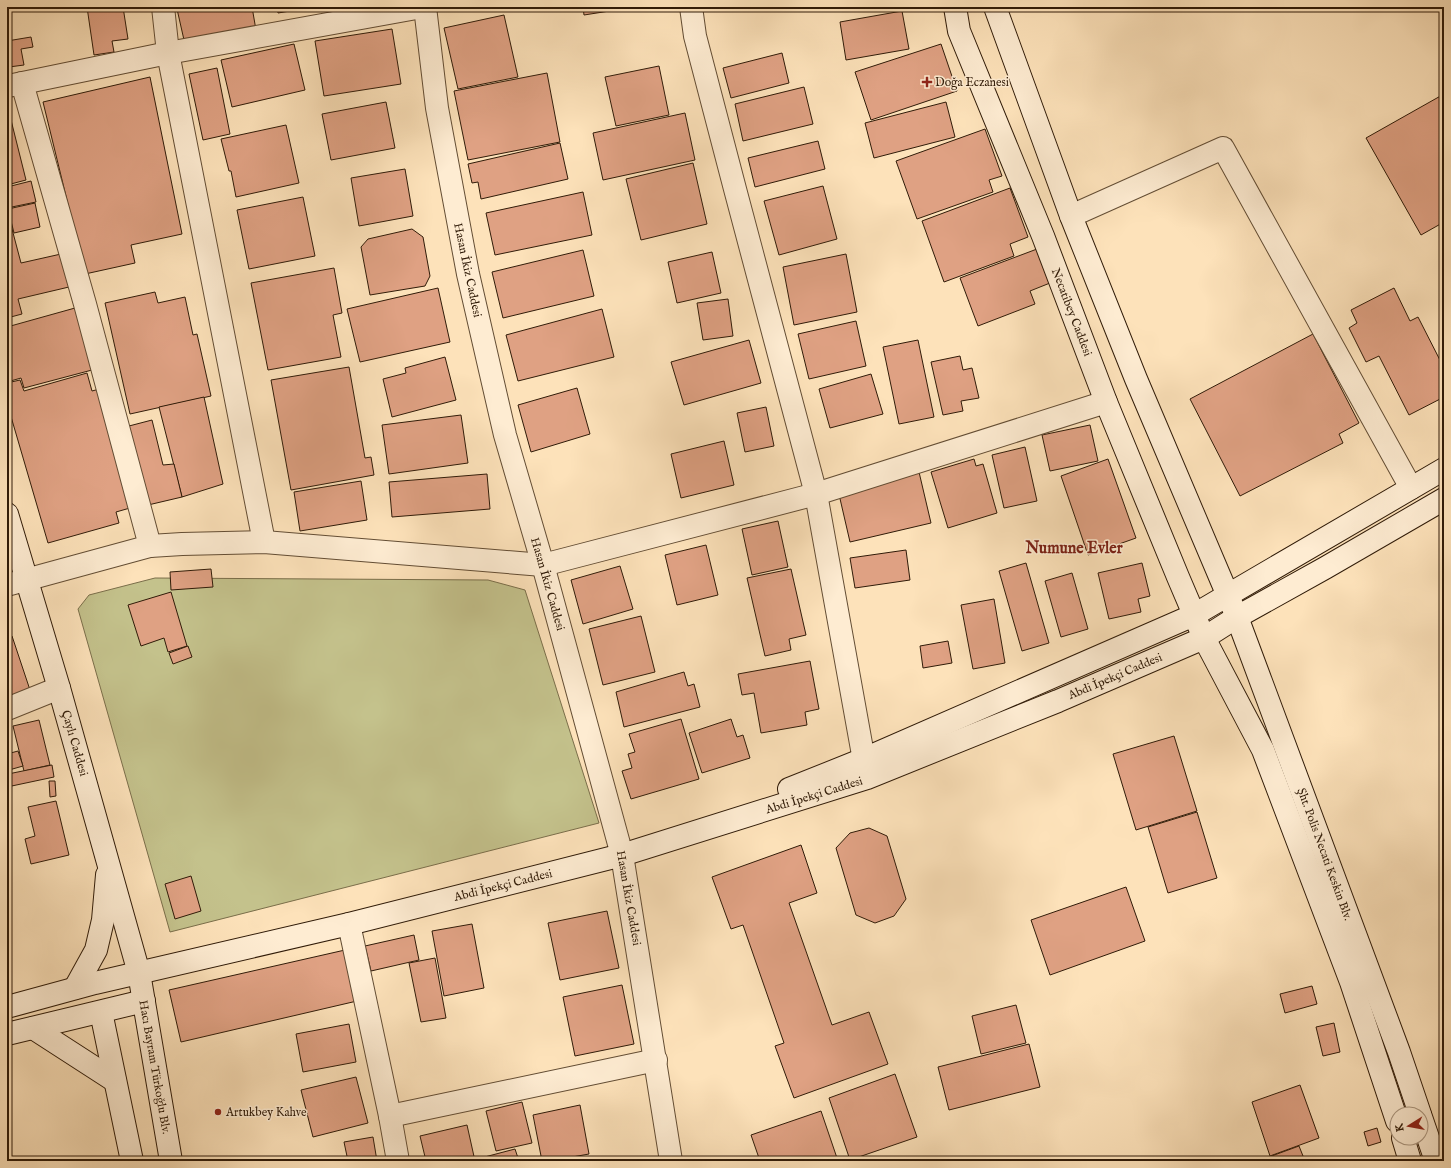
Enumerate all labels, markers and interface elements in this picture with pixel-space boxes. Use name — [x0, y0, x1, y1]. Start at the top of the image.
place label: Doğa Eczanesi — [935, 75, 1009, 90]
marker: Doğa Eczanesi — [922, 77, 932, 87]
street label: Hasan İkiz Caddesi — [450, 221, 486, 319]
street label: Necatibey Caddesi — [1048, 266, 1095, 358]
street label: Hasan İkiz Caddesi — [527, 535, 569, 633]
district label: Numune Evler — [1024, 539, 1123, 559]
street label: Abdi İpekçi Caddesi — [1065, 649, 1165, 704]
street label: Çaylı Caddesi — [58, 708, 91, 778]
street label: Abdi İpekçi Caddesi — [763, 773, 865, 819]
street label: Şht. Polis Necati Keskin Blv. — [1294, 786, 1355, 922]
street label: Hasan İkiz Caddesi — [613, 849, 645, 947]
street label: Abdi İpekçi Caddesi — [451, 865, 554, 906]
street label: Hacı Bayram Türkoğlu Blv. — [135, 999, 174, 1135]
place label: Artukbey Kahve — [225, 1105, 307, 1120]
north arrow — [1389, 1106, 1429, 1146]
marker: Artukbey Kahve — [213, 1107, 223, 1117]
text: K — [1392, 1121, 1408, 1133]

